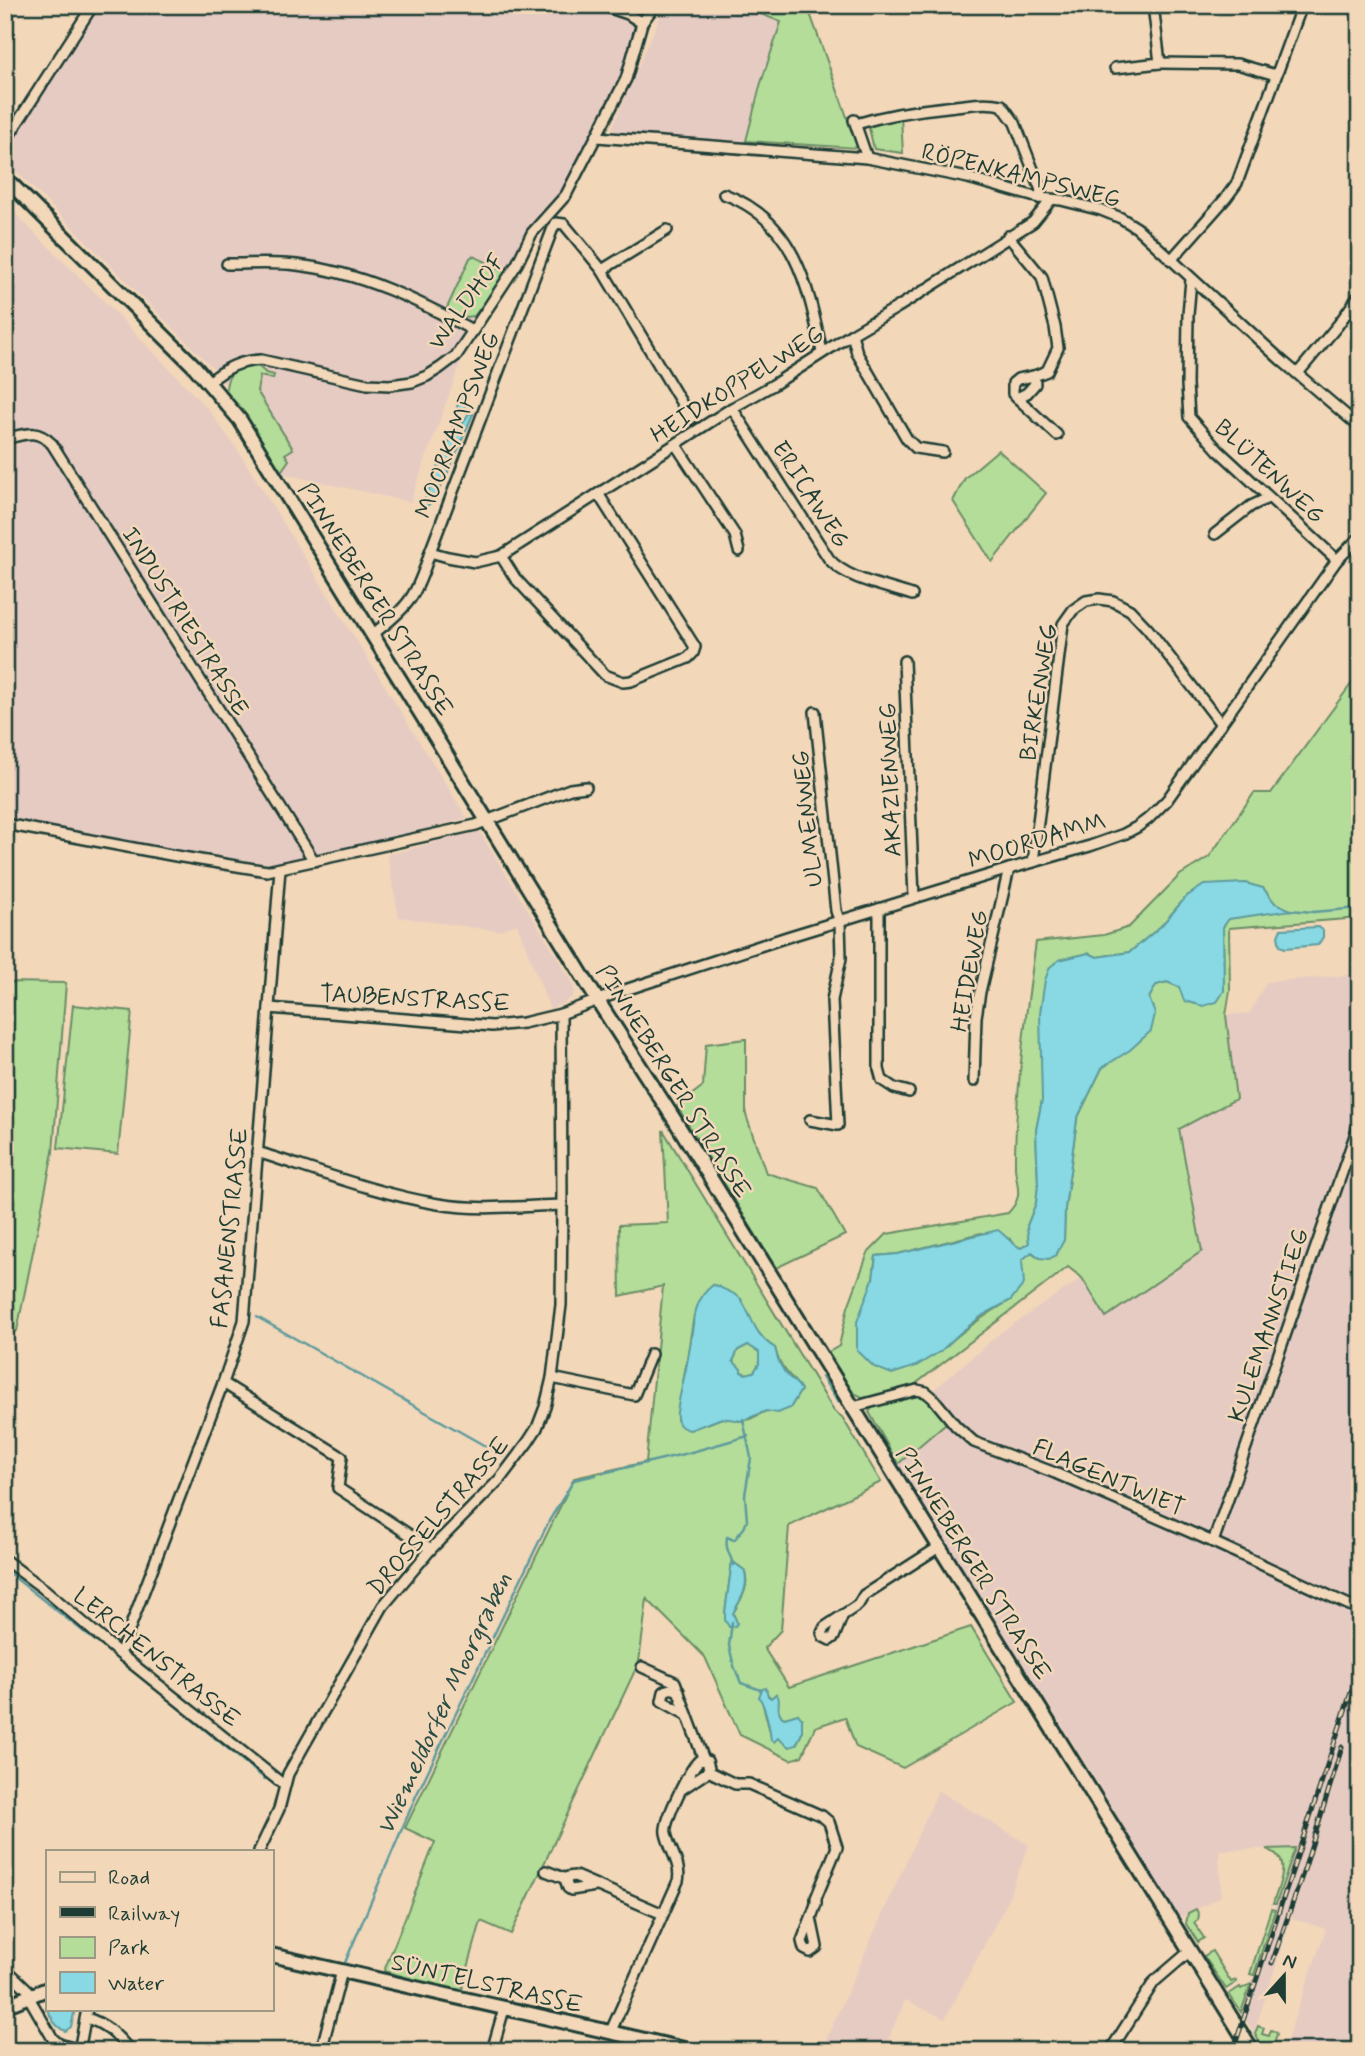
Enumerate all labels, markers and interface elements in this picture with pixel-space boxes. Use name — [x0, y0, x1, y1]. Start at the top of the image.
street label: RÖPENKAMPSWEG — [918, 137, 1123, 216]
street label: WALDHOF — [422, 247, 513, 356]
street label: HEIDKOPPELWEG — [645, 319, 830, 451]
street label: MOORKAMPSWEG — [409, 328, 508, 523]
street label: BLÜTENWEG — [1207, 413, 1331, 531]
street label: ERICAWEG — [764, 435, 856, 554]
street label: PINNEBERGER STRASSE — [290, 477, 459, 723]
street label: INDUSTRIESTRASSE — [114, 521, 256, 722]
street label: BIRKENWEG — [1013, 621, 1066, 763]
street label: AKAZIENWEG — [873, 702, 910, 858]
street label: ULMENWEG — [786, 749, 831, 889]
street label: MOORDAMM — [965, 806, 1110, 877]
street label: HEIDEWEG — [945, 908, 996, 1035]
street label: PINNEBERGER STRASSE — [588, 959, 757, 1205]
street label: TAUBENSTRASSE — [319, 979, 511, 1020]
street label: FASANENSTRASSE — [205, 1126, 256, 1330]
street label: KULEMANNSTIEG — [1222, 1225, 1317, 1426]
street label: DROSSELSTRASSE — [361, 1431, 517, 1603]
street label: FLAGENTWIET — [1028, 1432, 1189, 1524]
street label: PINNEBERGER STRASSE — [888, 1441, 1057, 1687]
water label: Wiemeldorfer Moorgraben — [369, 1567, 521, 1841]
street label: LERCHENSTRASSE — [66, 1581, 246, 1735]
legend — [46, 1850, 273, 2010]
text: Road — [108, 1864, 150, 1892]
text: Railway — [108, 1900, 180, 1928]
text: Park — [108, 1934, 150, 1962]
north arrow — [1250, 1940, 1320, 2010]
street label: SÜNTELSTRASSE — [388, 1947, 585, 2022]
text: N — [1279, 1948, 1300, 1975]
text: Water — [108, 1970, 164, 1998]

